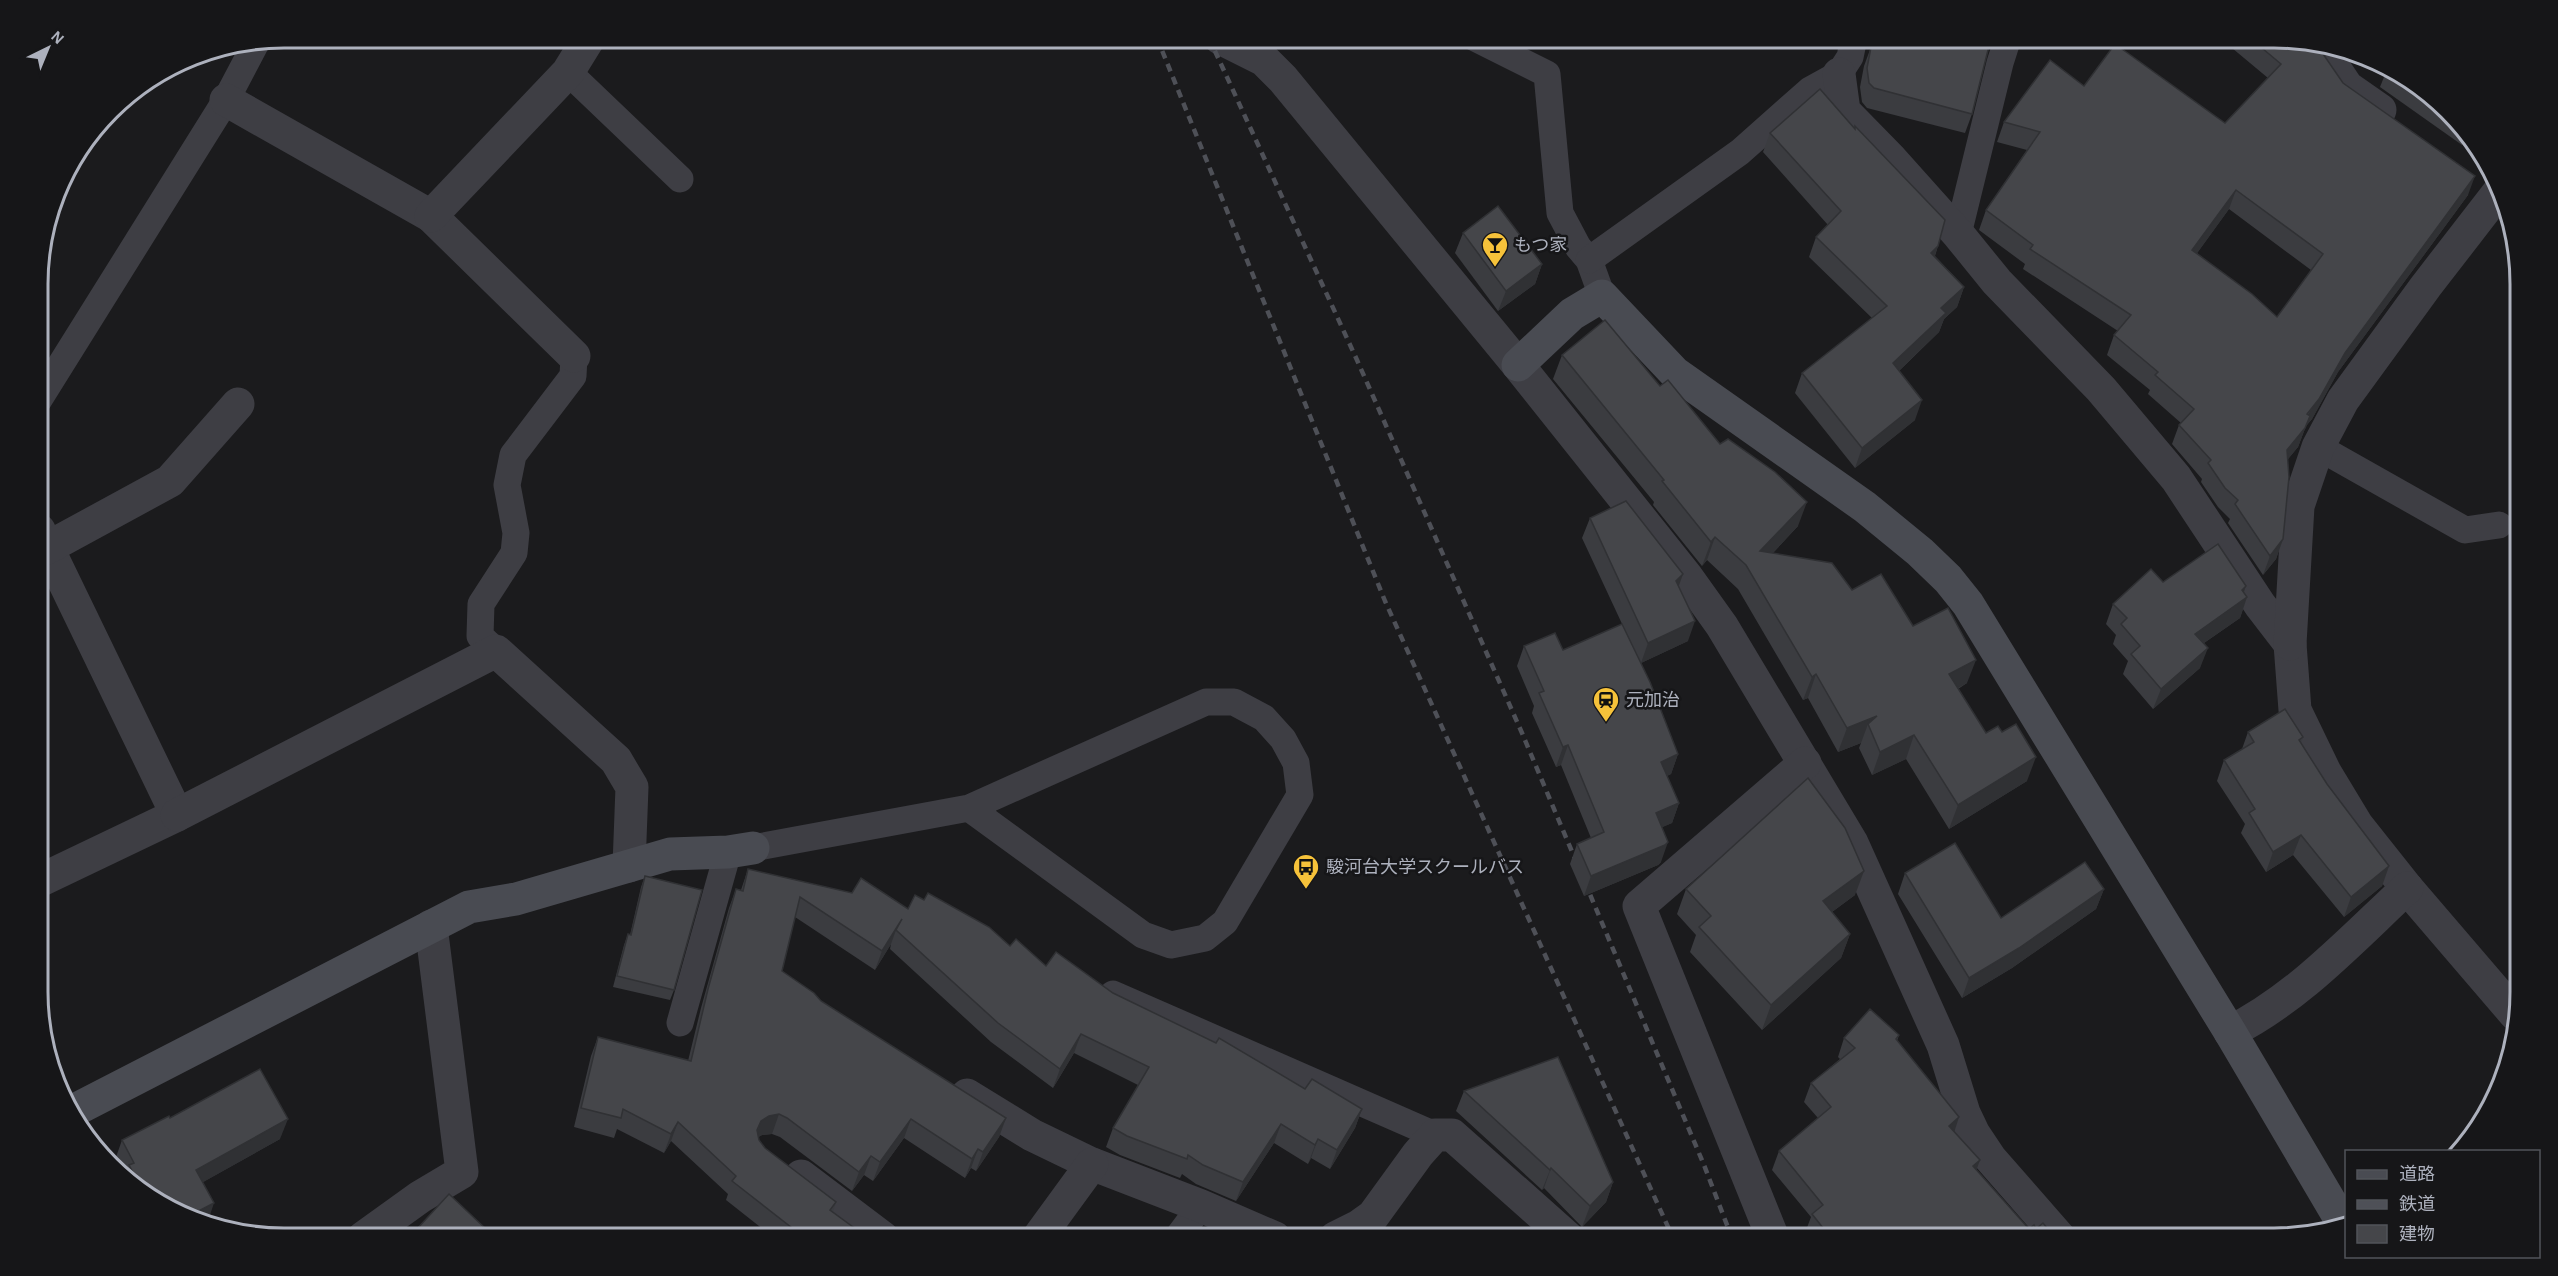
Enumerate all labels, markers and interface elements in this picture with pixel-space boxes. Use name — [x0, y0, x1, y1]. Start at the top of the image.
north arrow — [18, 18, 78, 78]
text: N — [48, 28, 67, 47]
bar icon: もつ家 — [1480, 230, 1510, 268]
place label: もつ家 — [1514, 236, 1567, 255]
station icon: 元加治 — [1591, 685, 1621, 723]
place label: 元加治 — [1626, 690, 1680, 710]
bus stop icon: 駿河台大学スクールバス — [1291, 852, 1321, 890]
place label: 駿河台大学スクールバス — [1326, 857, 1524, 877]
legend — [2345, 1150, 2540, 1258]
text: 道路 — [2399, 1164, 2435, 1184]
text: 鉄道 — [2399, 1194, 2435, 1214]
text: 建物 — [2399, 1224, 2435, 1244]

